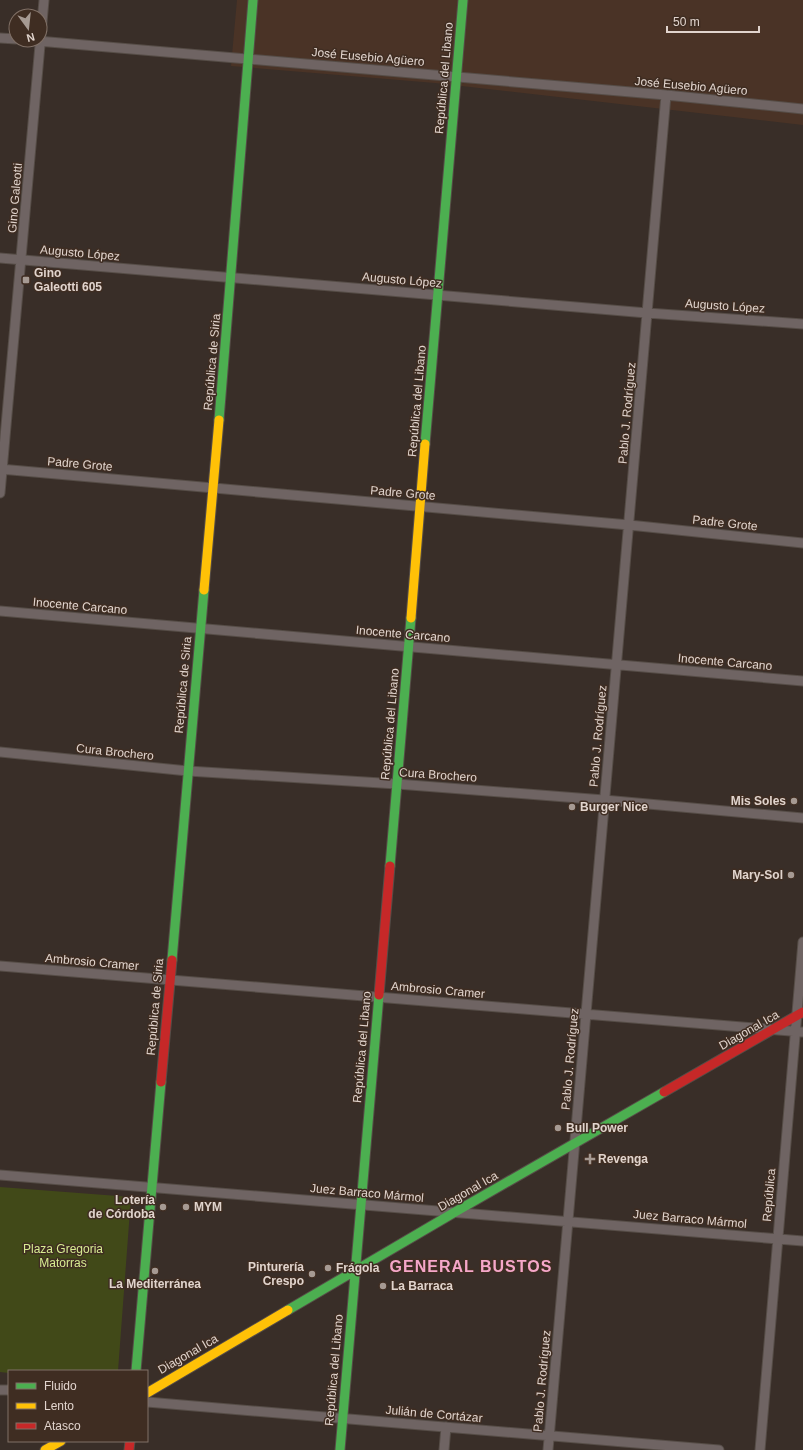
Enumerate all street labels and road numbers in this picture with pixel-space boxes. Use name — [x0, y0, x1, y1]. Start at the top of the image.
street label: República del Libano — [432, 21, 456, 134]
street label: José Eusebio Agüero — [311, 45, 425, 69]
street label: José Eusebio Agüero — [634, 74, 748, 98]
street label: Gino Galeotti — [5, 162, 25, 234]
street label: Augusto López — [40, 243, 120, 263]
street label: Augusto López — [362, 270, 442, 290]
street label: Augusto López — [685, 296, 765, 316]
street label: República de Siria — [201, 313, 223, 411]
street label: República del Libano — [405, 344, 429, 457]
street label: Pablo J. Rodríguez — [616, 362, 638, 464]
street label: Padre Grote — [47, 454, 113, 474]
street label: Padre Grote — [370, 483, 436, 503]
street label: Padre Grote — [692, 513, 759, 533]
street label: Inocente Carcano — [32, 595, 128, 617]
street label: Inocente Carcano — [355, 623, 451, 645]
street label: República de Siria — [172, 636, 194, 734]
street label: Inocente Carcano — [677, 651, 773, 673]
street label: República del Libano — [378, 667, 402, 780]
street label: Pablo J. Rodríguez — [587, 685, 609, 787]
street label: Cura Brochero — [75, 741, 155, 763]
street label: Cura Brochero — [399, 765, 478, 785]
street label: Ambrosio Cramer — [45, 951, 139, 973]
street label: República de Siria — [144, 958, 166, 1056]
street label: Ambrosio Cramer — [391, 979, 485, 1001]
street label: República del Libano — [350, 990, 374, 1103]
street label: Diagonal Ica — [717, 1007, 782, 1053]
street label: Pablo J. Rodríguez — [559, 1008, 581, 1110]
street label: República — [760, 1167, 778, 1222]
street label: Diagonal Ica — [436, 1168, 501, 1214]
street label: Juez Barraco Mármol — [310, 1181, 424, 1205]
street label: Juez Barraco Mármol — [633, 1207, 747, 1231]
street label: República del Libano — [322, 1313, 346, 1426]
street label: Pablo J. Rodríguez — [531, 1330, 553, 1432]
street label: Diagonal Ica — [156, 1331, 221, 1377]
street label: Julián de Cortázar — [385, 1403, 483, 1425]

